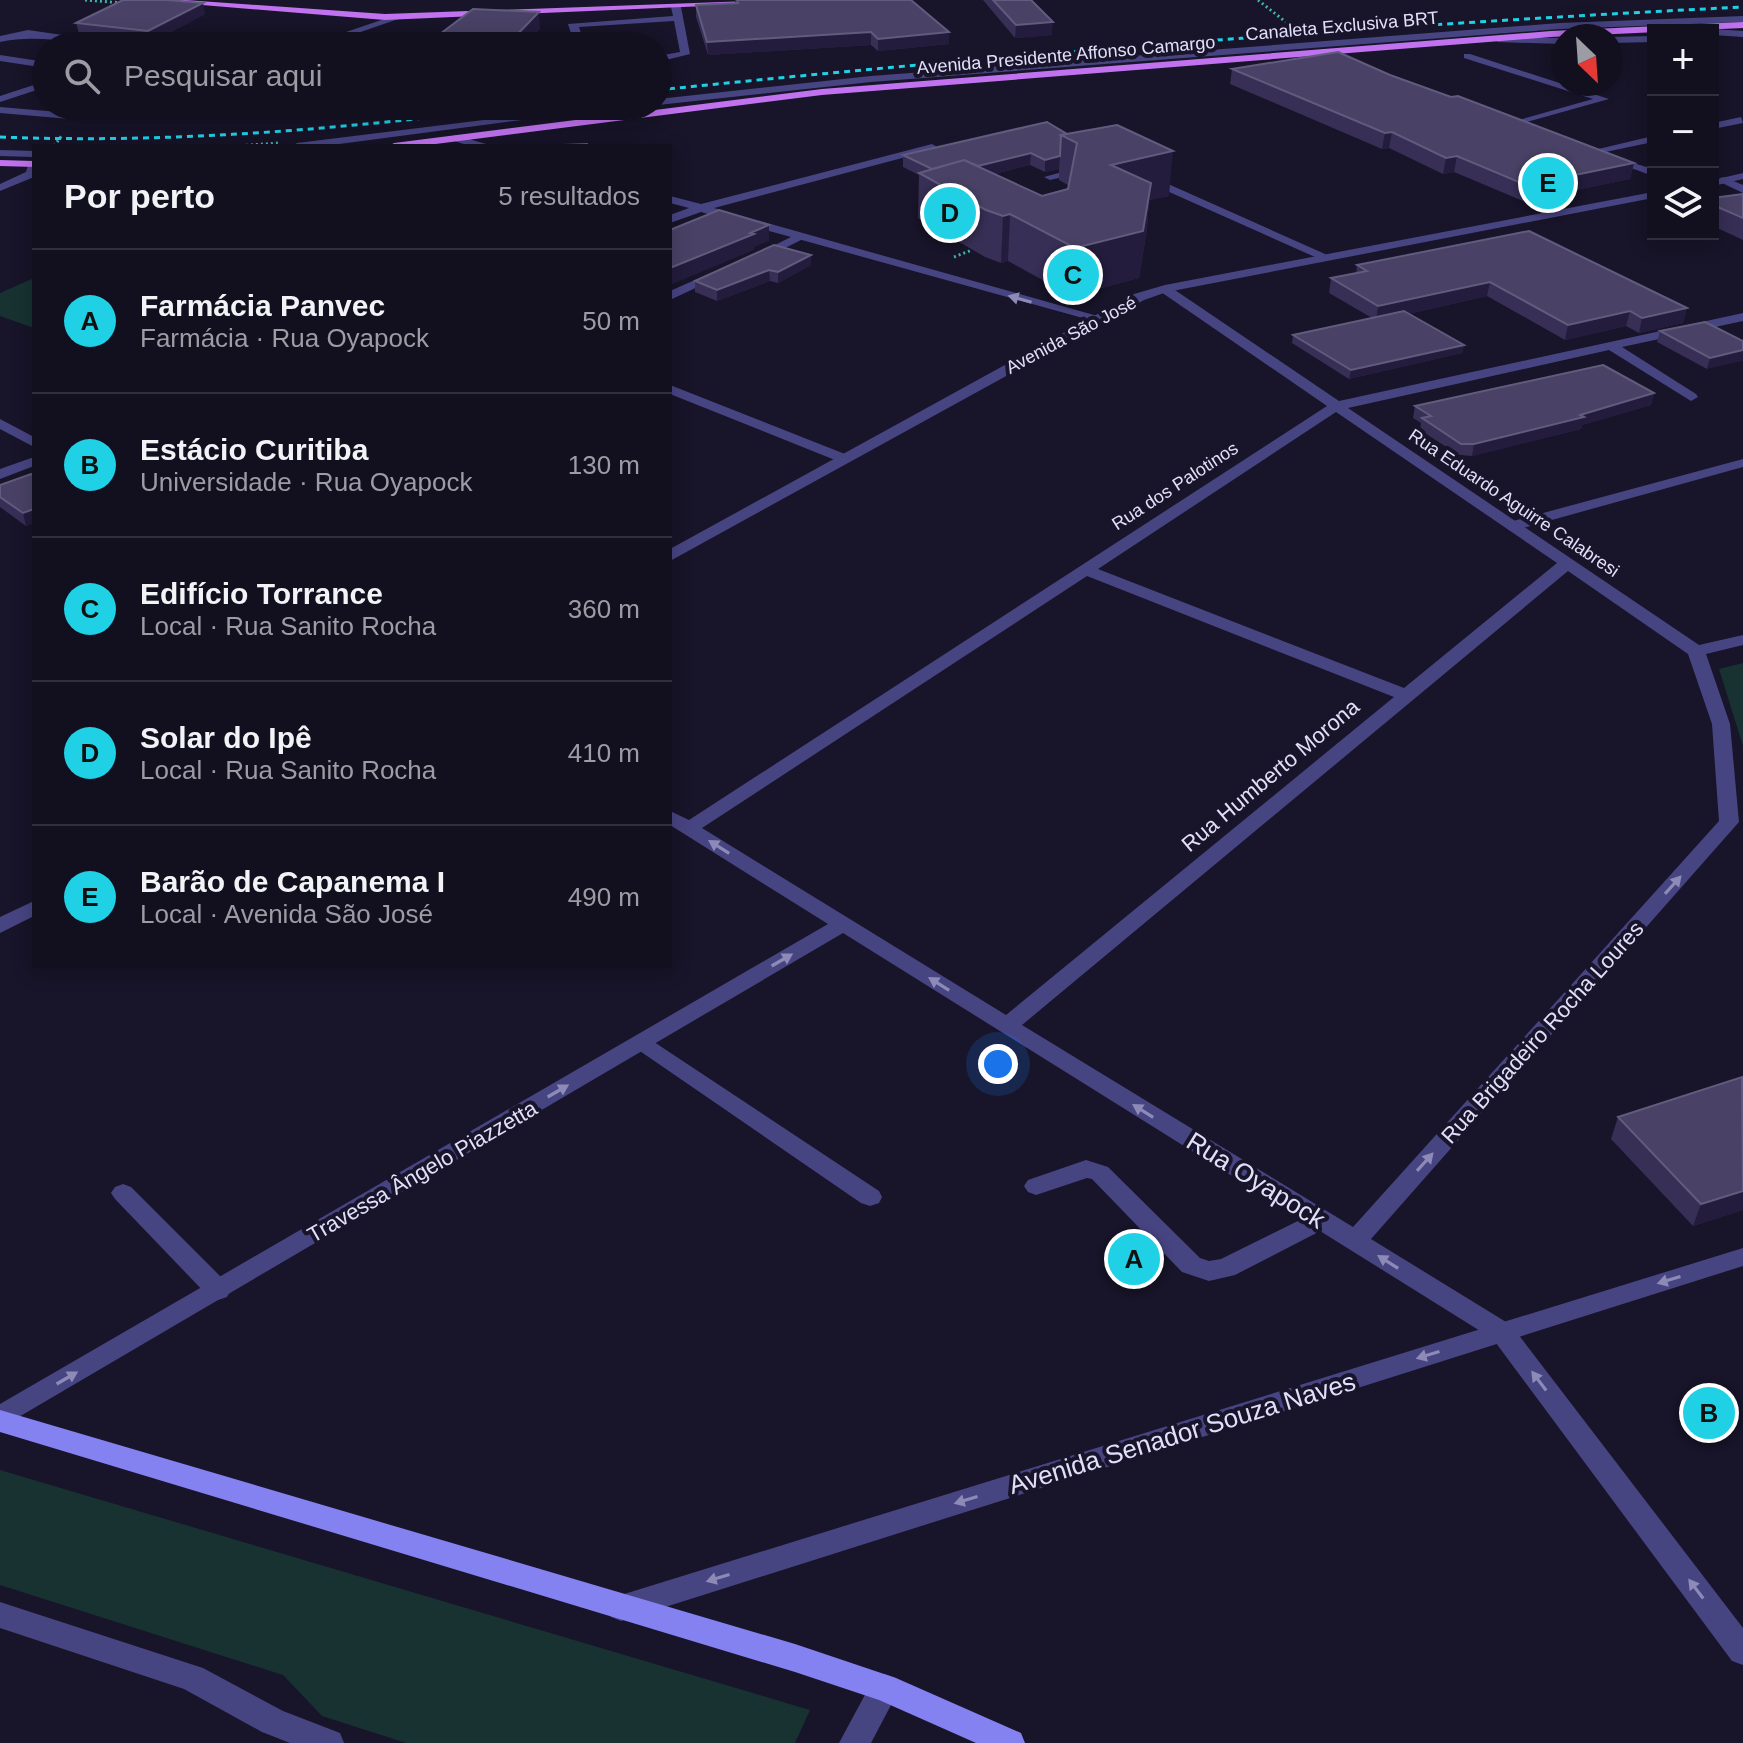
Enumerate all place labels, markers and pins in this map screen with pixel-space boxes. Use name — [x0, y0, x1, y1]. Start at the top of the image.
pin: E — [1522, 153, 1574, 213]
pin: D — [924, 183, 976, 243]
pin: C — [1047, 245, 1099, 305]
pin: A — [1108, 1229, 1160, 1289]
pin: B — [1683, 1383, 1735, 1443]

